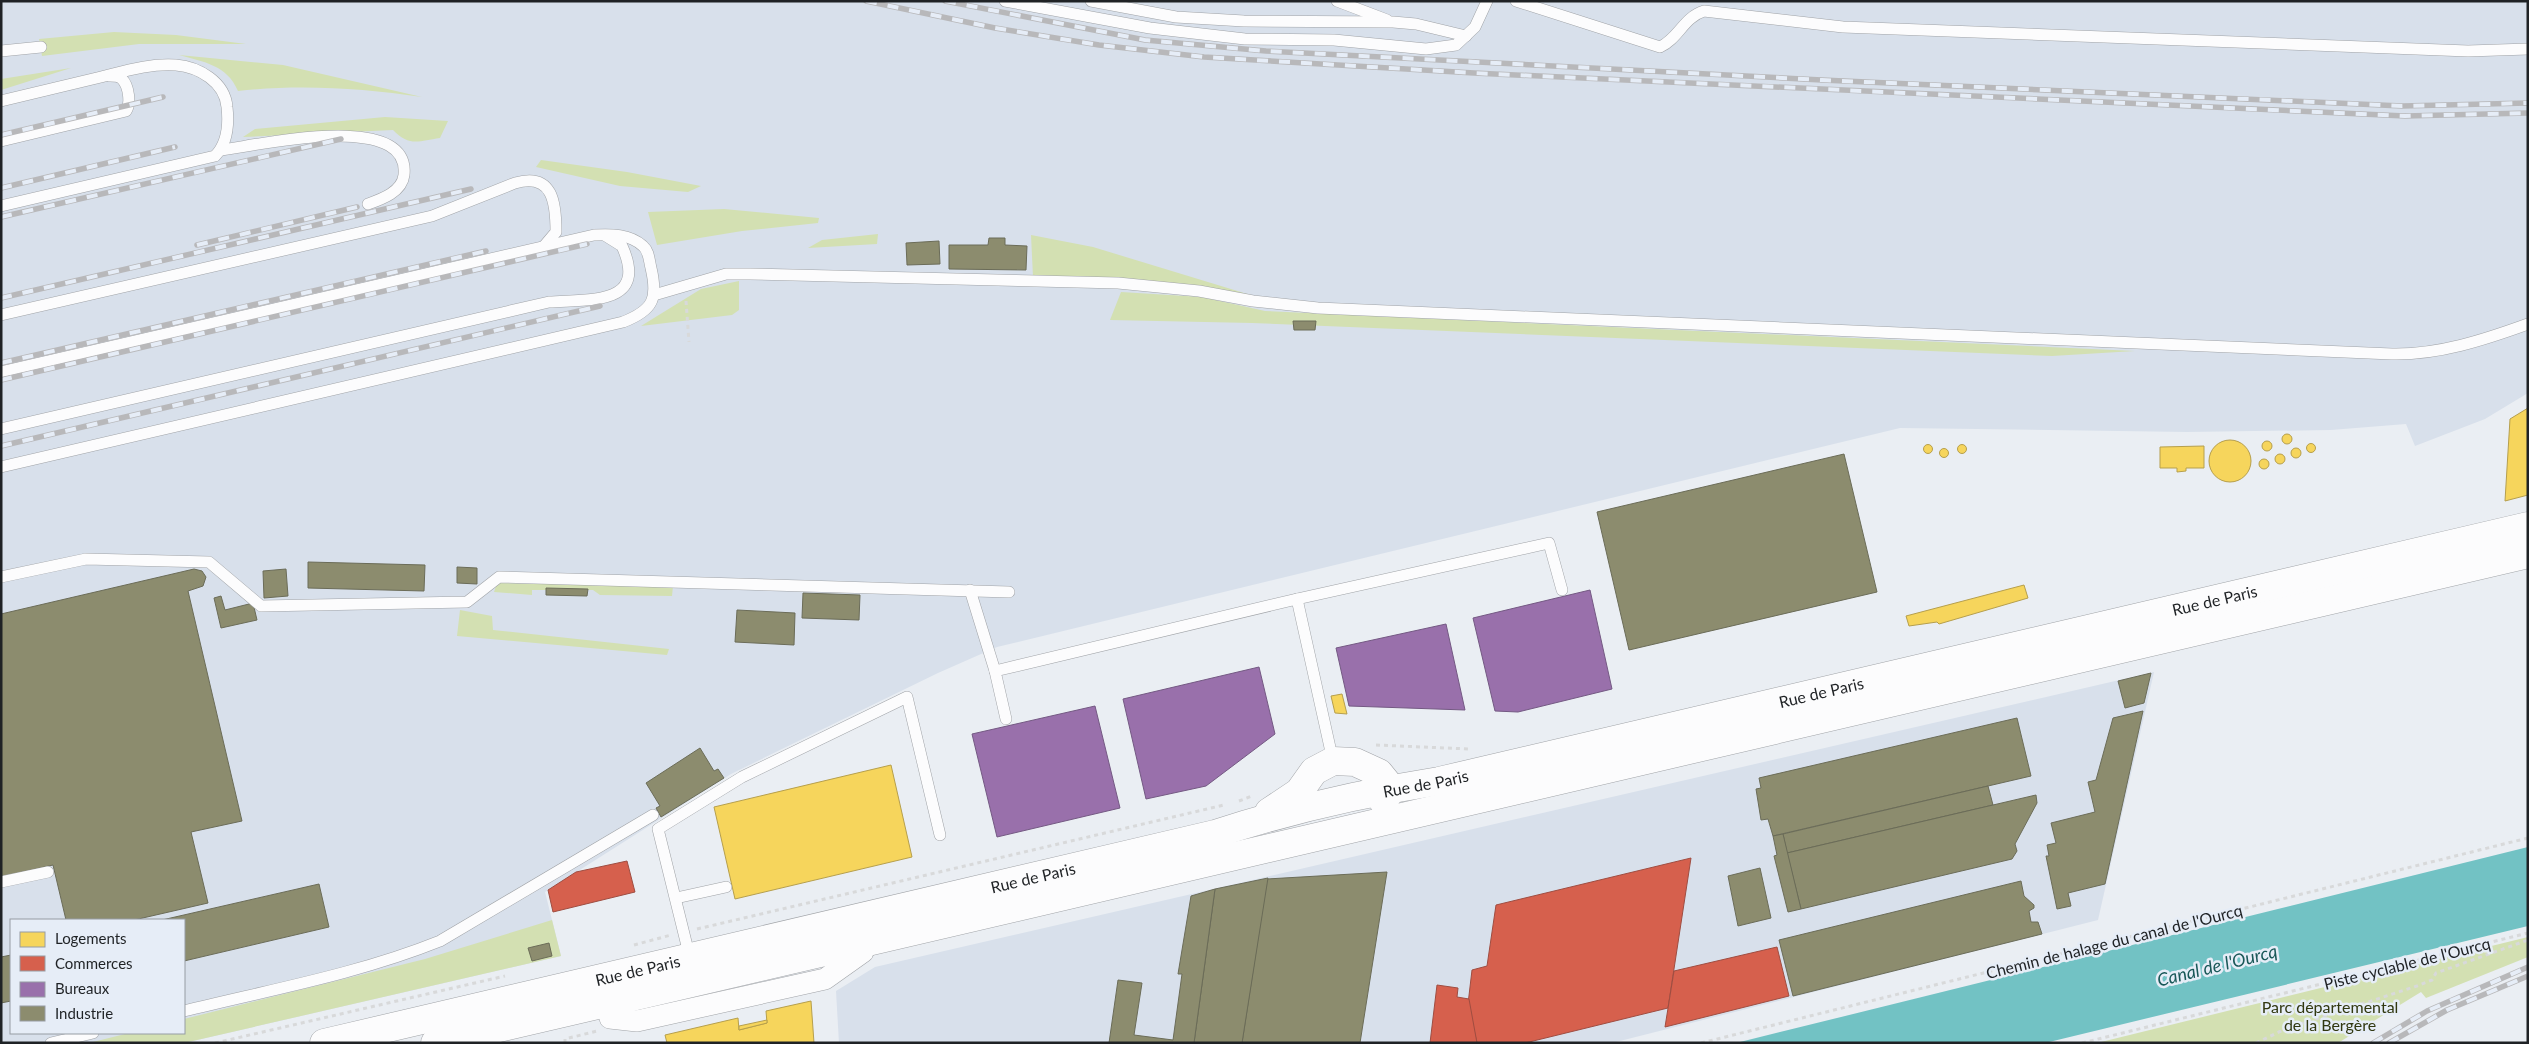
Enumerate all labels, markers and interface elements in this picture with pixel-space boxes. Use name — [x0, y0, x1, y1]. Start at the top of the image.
street label: Rue de Paris — [2170, 580, 2259, 619]
street label: Rue de Paris — [1777, 672, 1865, 711]
street label: Rue de Paris — [1381, 765, 1470, 800]
street label: Rue de Paris — [988, 858, 1077, 896]
street label: Chemin de halage du canal de l'Ourcq — [1984, 900, 2244, 982]
legend — [10, 919, 185, 1034]
text: Logements — [55, 929, 127, 947]
street label: Piste cyclable de l'Ourcq — [2322, 933, 2492, 993]
water label: Canal de l'Ourcq — [2155, 939, 2279, 991]
street label: Rue de Paris — [593, 950, 682, 989]
text: Commerces — [55, 954, 133, 972]
text: Bureaux — [55, 979, 110, 997]
park label: Parc départemental de la Bergère — [2262, 997, 2398, 1034]
text: Industrie — [55, 1004, 113, 1022]

